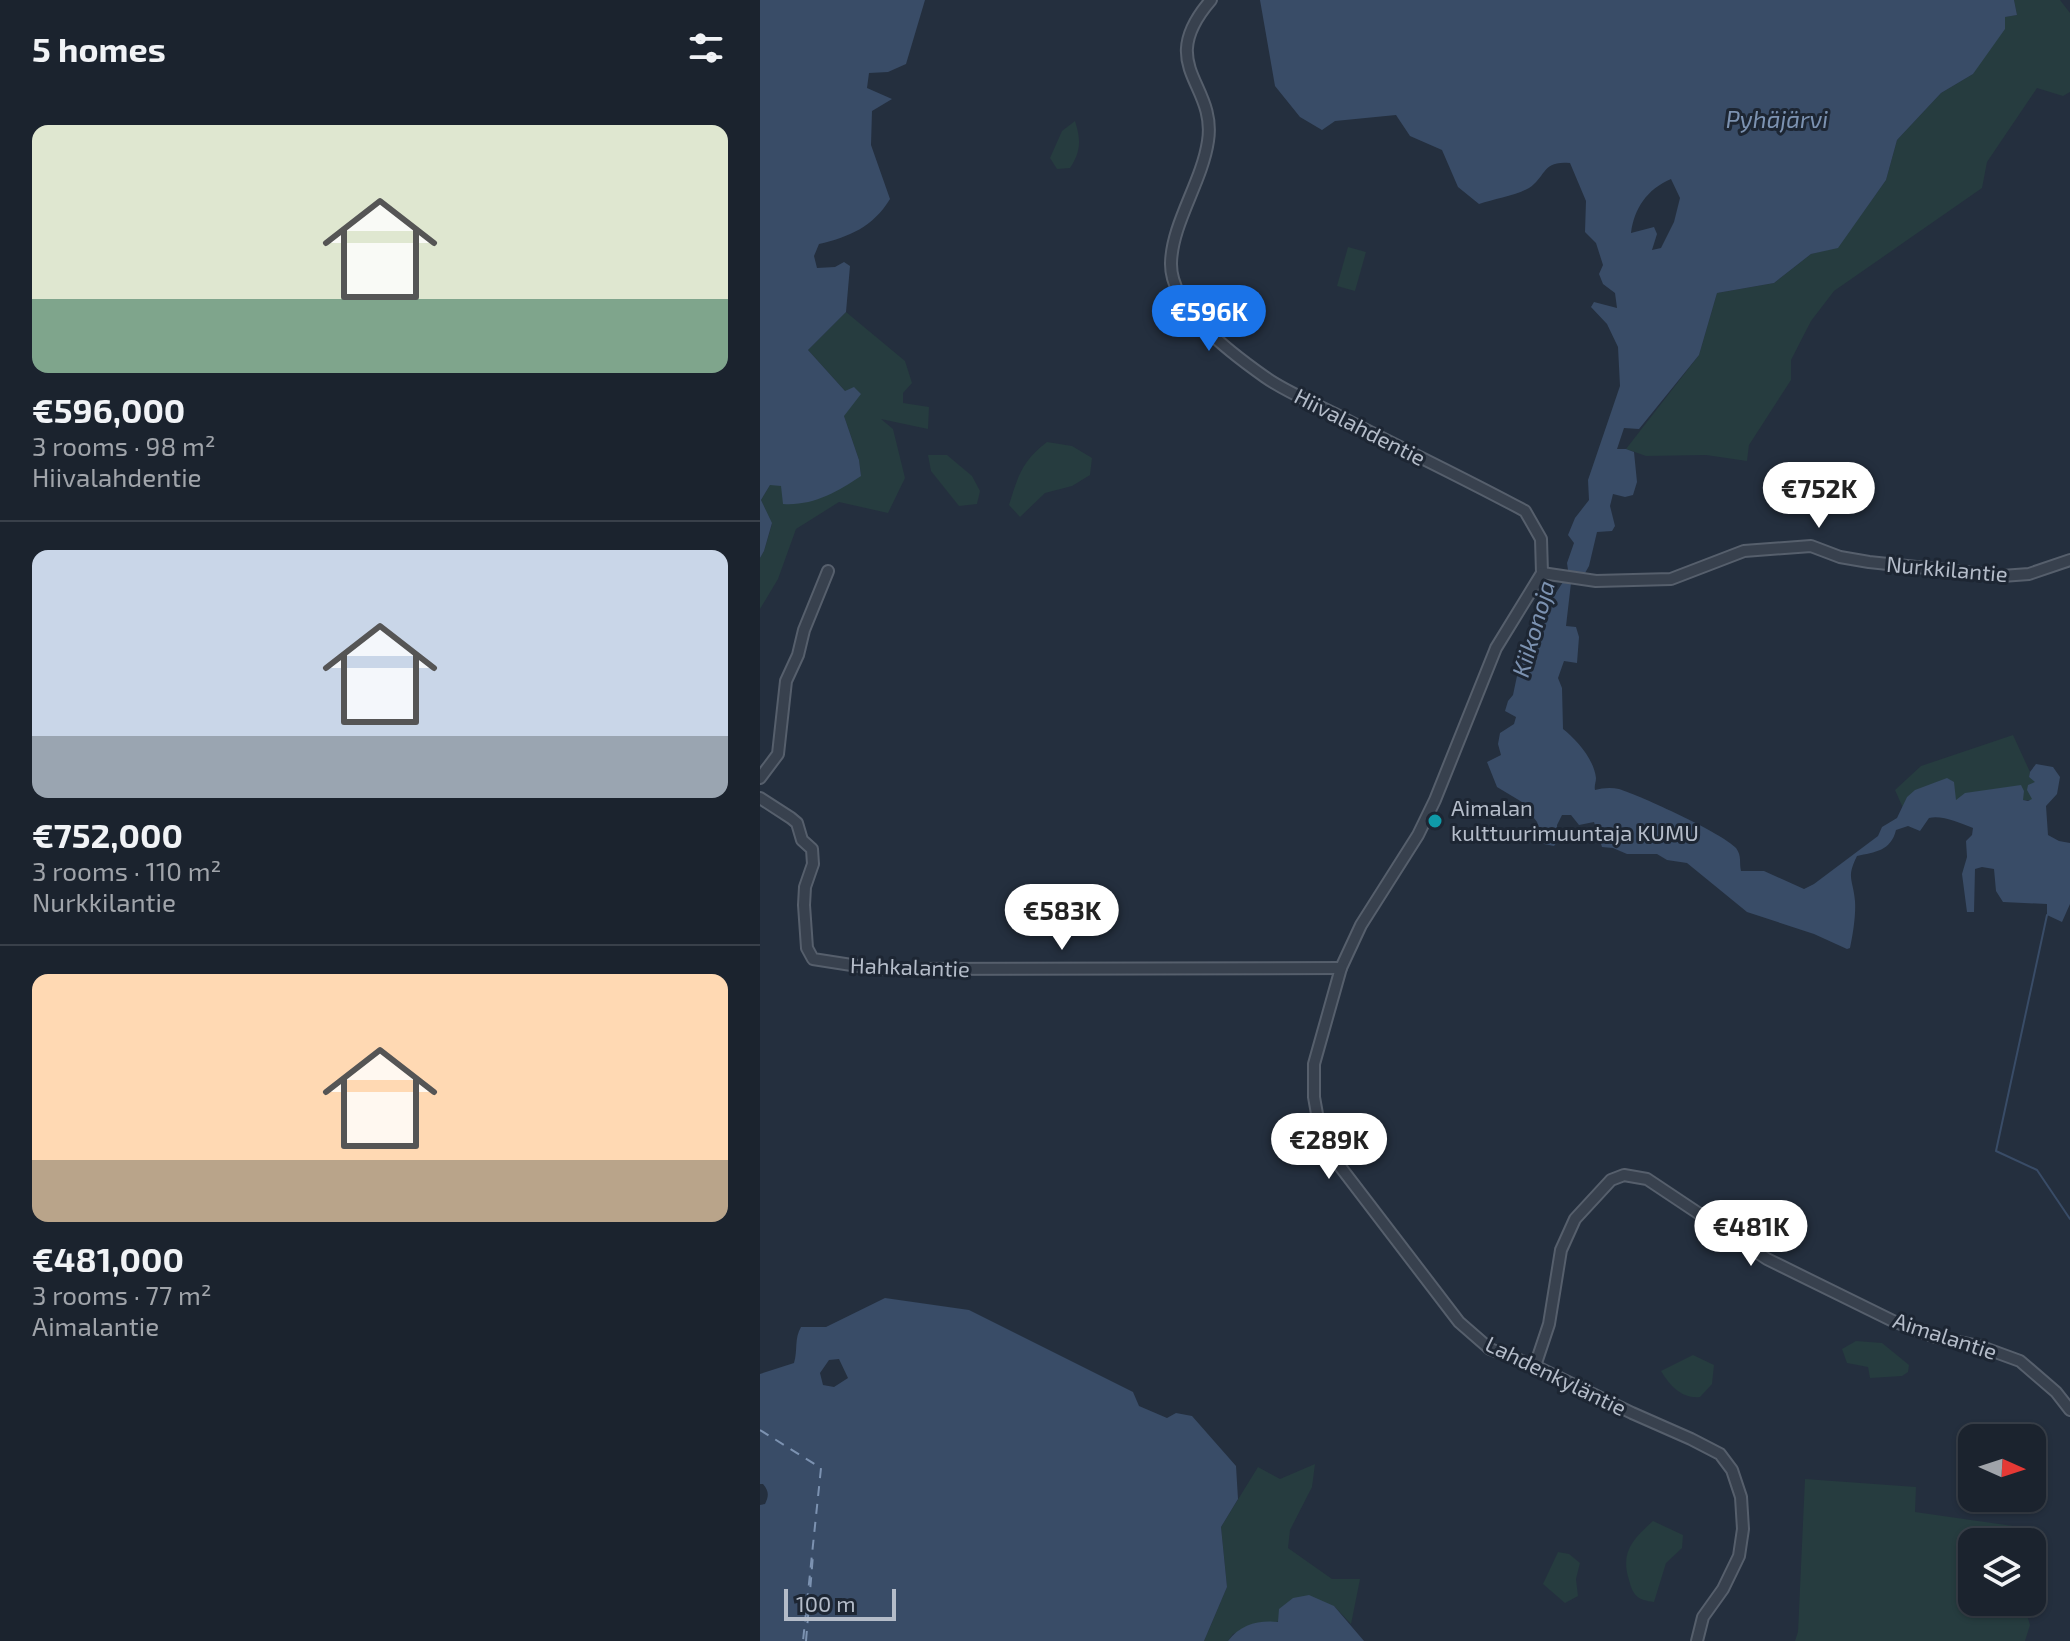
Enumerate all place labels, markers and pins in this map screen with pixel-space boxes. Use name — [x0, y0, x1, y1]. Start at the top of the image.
pin: €596K — [1153, 285, 1265, 353]
pin: €752K — [1763, 462, 1875, 530]
place label: Aimalan kulttuurimuuntaja KUMU — [1451, 794, 1699, 846]
marker: Aimalan kulttuurimuuntaja KUMU — [1426, 812, 1444, 830]
pin: €583K — [1006, 884, 1118, 952]
pin: €289K — [1273, 1113, 1385, 1181]
pin: €481K — [1695, 1200, 1807, 1268]

